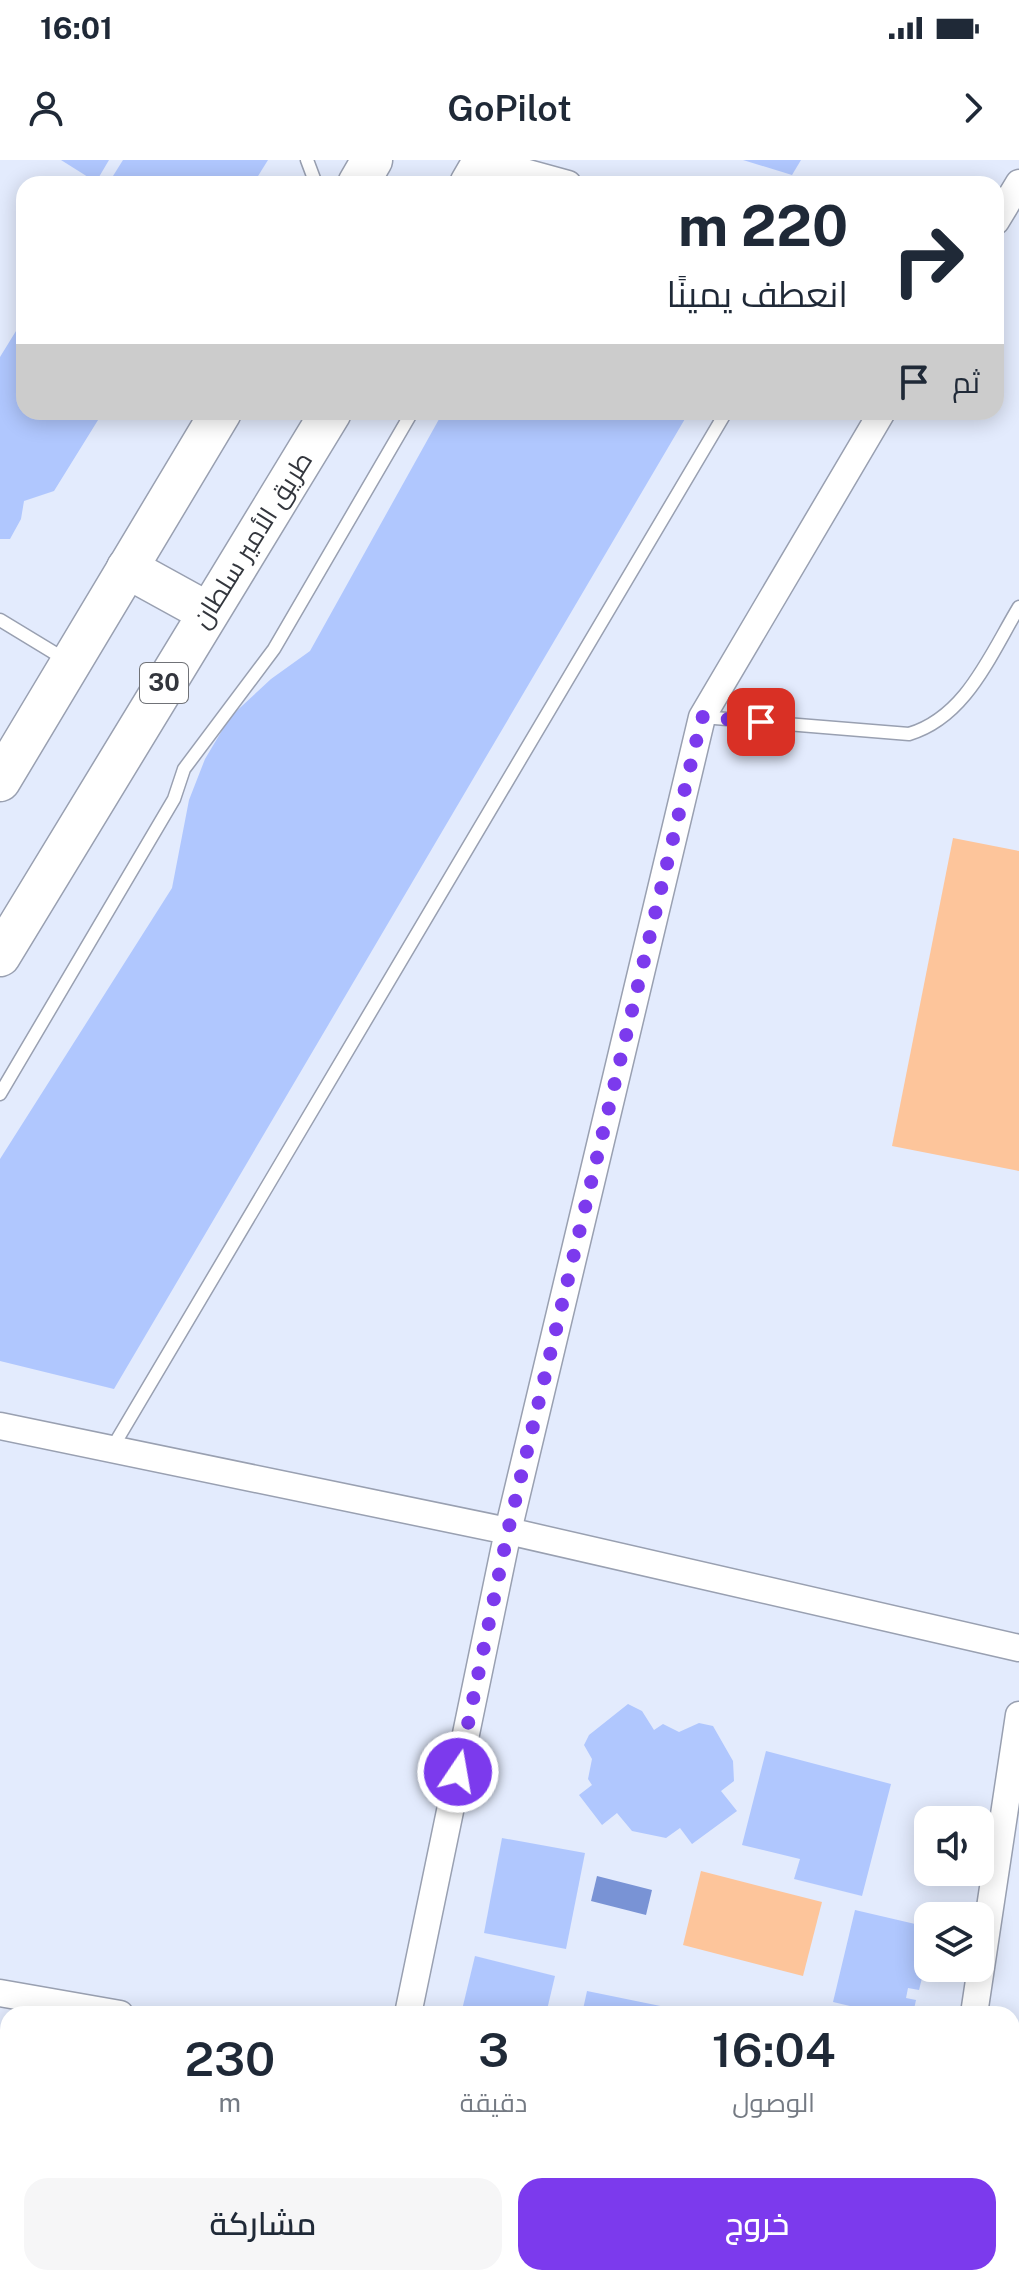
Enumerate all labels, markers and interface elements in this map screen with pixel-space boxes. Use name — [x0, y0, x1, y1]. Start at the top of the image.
text: 16:01 — [40, 10, 113, 46]
icon: person — [24, 86, 68, 130]
icon: forward — [951, 86, 995, 130]
text: GoPilot — [447, 87, 572, 129]
text: 220 m — [678, 193, 848, 259]
icon: right — [876, 208, 980, 312]
text: انعطف يمينًا — [666, 273, 848, 315]
icon: arrive — [892, 360, 936, 404]
text: ثم — [952, 364, 980, 400]
street label: طريق الأمير سلطان — [185, 446, 319, 634]
road number: 30 — [140, 663, 188, 703]
pin — [727, 688, 795, 756]
icon: arrive — [739, 700, 783, 744]
position arrow — [416, 1730, 500, 1814]
map controls — [914, 1806, 994, 1982]
button: sound — [914, 1806, 994, 1886]
button: layers — [914, 1902, 994, 1982]
text: 3 — [478, 2021, 509, 2078]
text: 16:04 — [712, 2021, 836, 2078]
text: 230 — [184, 2030, 275, 2087]
text: m — [219, 2087, 241, 2118]
text: دقيقة — [460, 2087, 527, 2118]
text: الوصول — [732, 2087, 815, 2118]
button: مشاركة — [24, 2178, 502, 2270]
button: خروج — [518, 2178, 996, 2270]

